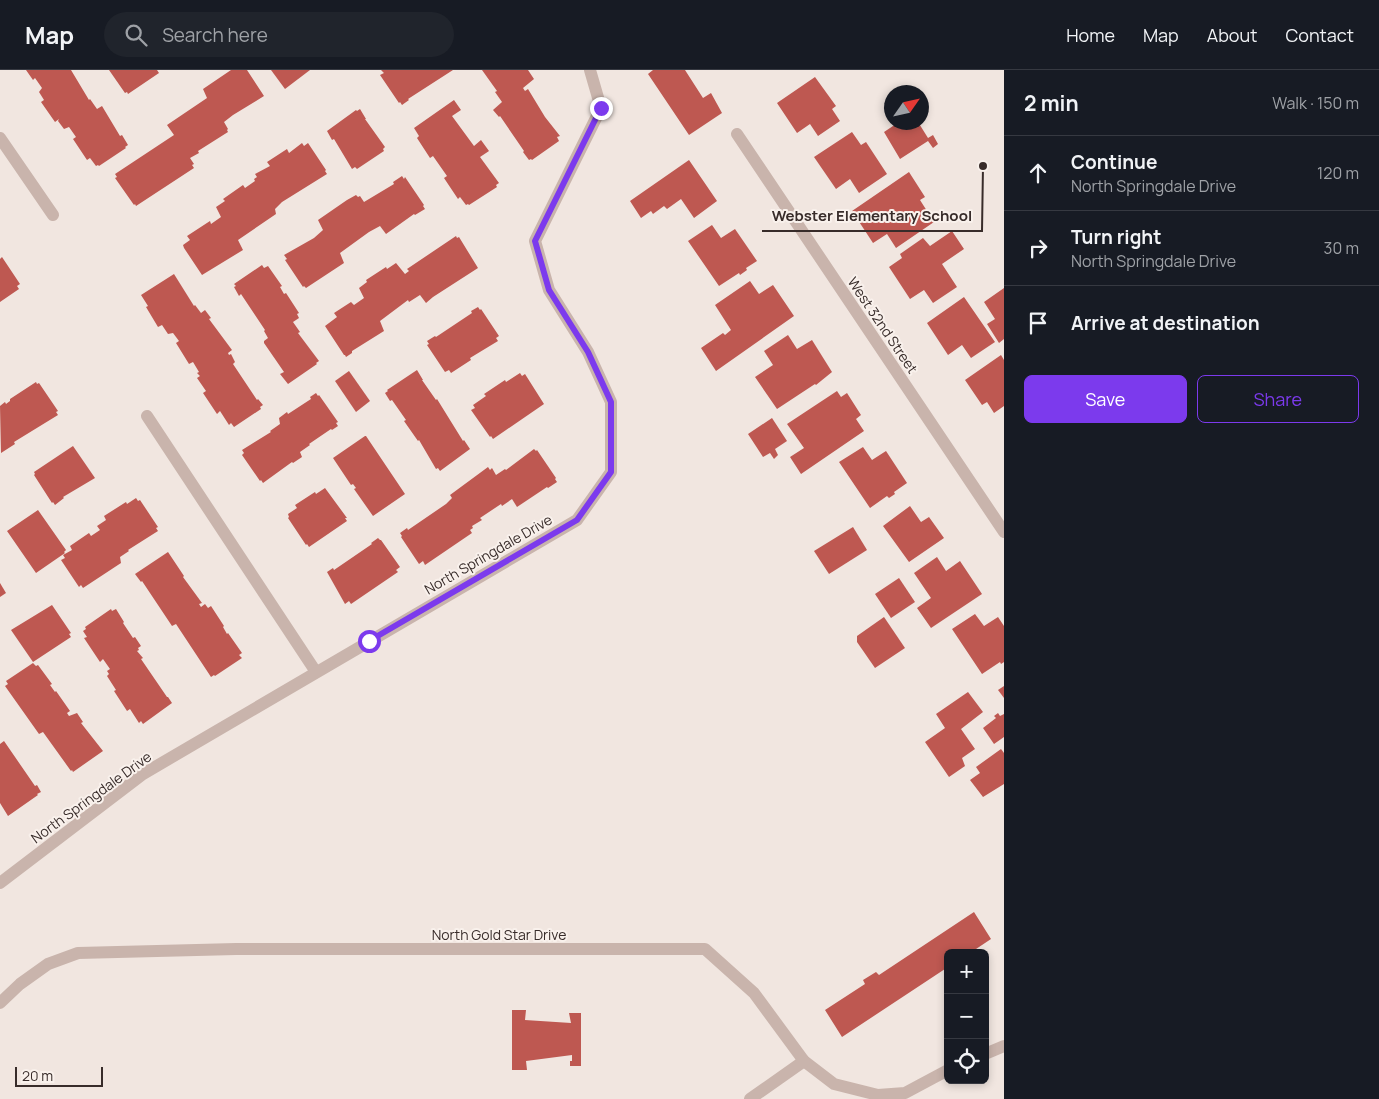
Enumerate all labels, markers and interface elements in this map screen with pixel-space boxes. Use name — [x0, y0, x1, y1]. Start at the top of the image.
search box — [104, 12, 454, 57]
text: Map — [25, 18, 74, 51]
icon: search — [122, 21, 150, 49]
text: Search here — [162, 22, 268, 48]
text: Home — [1066, 23, 1115, 47]
text: Map — [1143, 23, 1179, 47]
text: About — [1207, 23, 1257, 47]
text: Contact — [1285, 23, 1354, 47]
north arrow — [884, 85, 929, 130]
text: 2 min — [1024, 89, 1079, 117]
text: Walk · 150 m — [1272, 92, 1359, 114]
route end — [590, 97, 613, 120]
text: Continue — [1071, 149, 1157, 175]
icon: ahead — [1024, 159, 1052, 187]
text: 120 m — [1317, 162, 1359, 184]
text: North Springdale Drive — [1071, 175, 1236, 197]
callout: Webster Elementary School — [762, 201, 982, 231]
text: Webster Elementary School — [772, 205, 972, 226]
text: Turn right — [1071, 224, 1161, 250]
icon: right — [1024, 234, 1052, 262]
text: 30 m — [1324, 237, 1359, 259]
text: North Springdale Drive — [1071, 250, 1236, 272]
street label: West 32nd Street — [844, 273, 923, 377]
icon: arrive — [1024, 309, 1052, 337]
text: Arrive at destination — [1071, 310, 1260, 336]
button: Save — [1024, 375, 1187, 423]
button: Share — [1197, 375, 1359, 423]
street label: North Springdale Drive — [421, 510, 555, 598]
route start — [358, 630, 381, 653]
street label: North Springdale Drive — [27, 747, 155, 847]
street label: North Gold Star Drive — [432, 925, 566, 944]
map controls — [944, 949, 989, 1084]
button: + — [944, 949, 989, 994]
button: − — [944, 994, 989, 1039]
button: locate — [944, 1039, 989, 1084]
scale bar — [15, 1064, 102, 1087]
text: 20 m — [22, 1066, 53, 1085]

